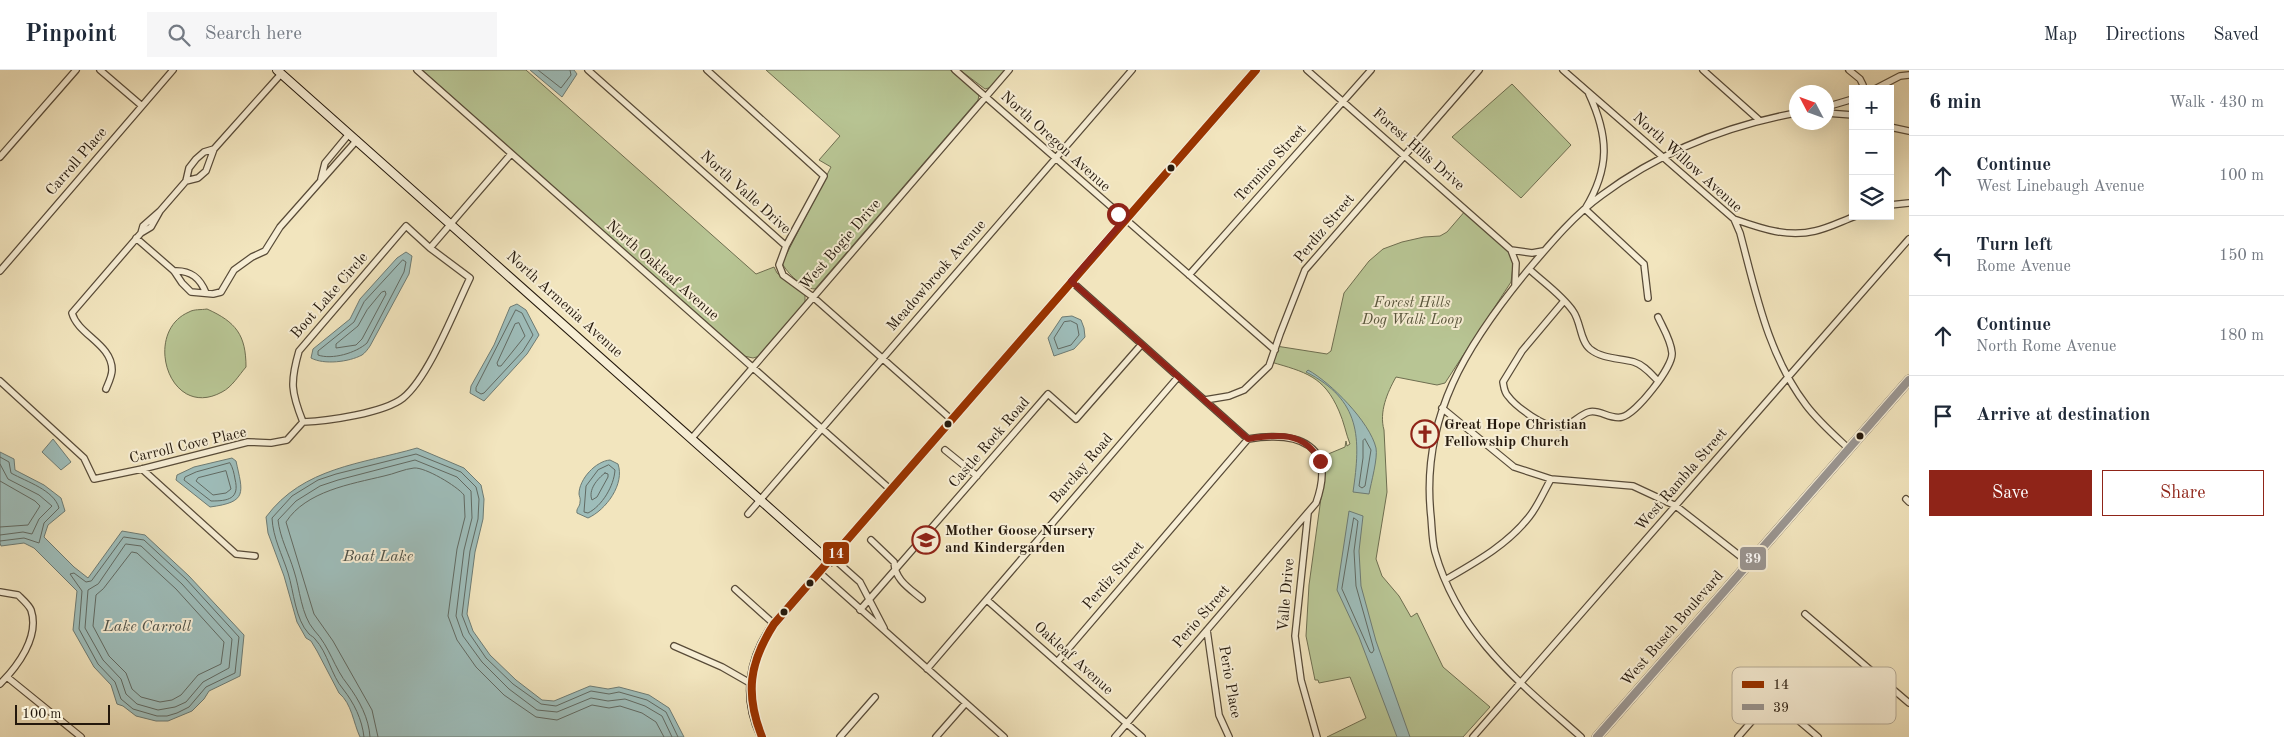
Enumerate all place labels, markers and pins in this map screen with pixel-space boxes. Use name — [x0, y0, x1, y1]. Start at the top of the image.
unlabelled marker — [1166, 163, 1176, 173]
place label: Great Hope Christian Fellowship Church — [1444, 418, 1587, 450]
unlabelled marker — [943, 419, 953, 429]
church icon: Great Hope Christian Fellowship Church — [1410, 419, 1440, 449]
unlabelled marker — [1855, 431, 1865, 441]
place label: Mother Goose Nursery and Kindergarden — [945, 524, 1095, 556]
school or university icon: Mother Goose Nursery and Kindergarden — [911, 525, 941, 555]
unlabelled marker — [805, 578, 815, 588]
unlabelled marker — [779, 607, 789, 617]

